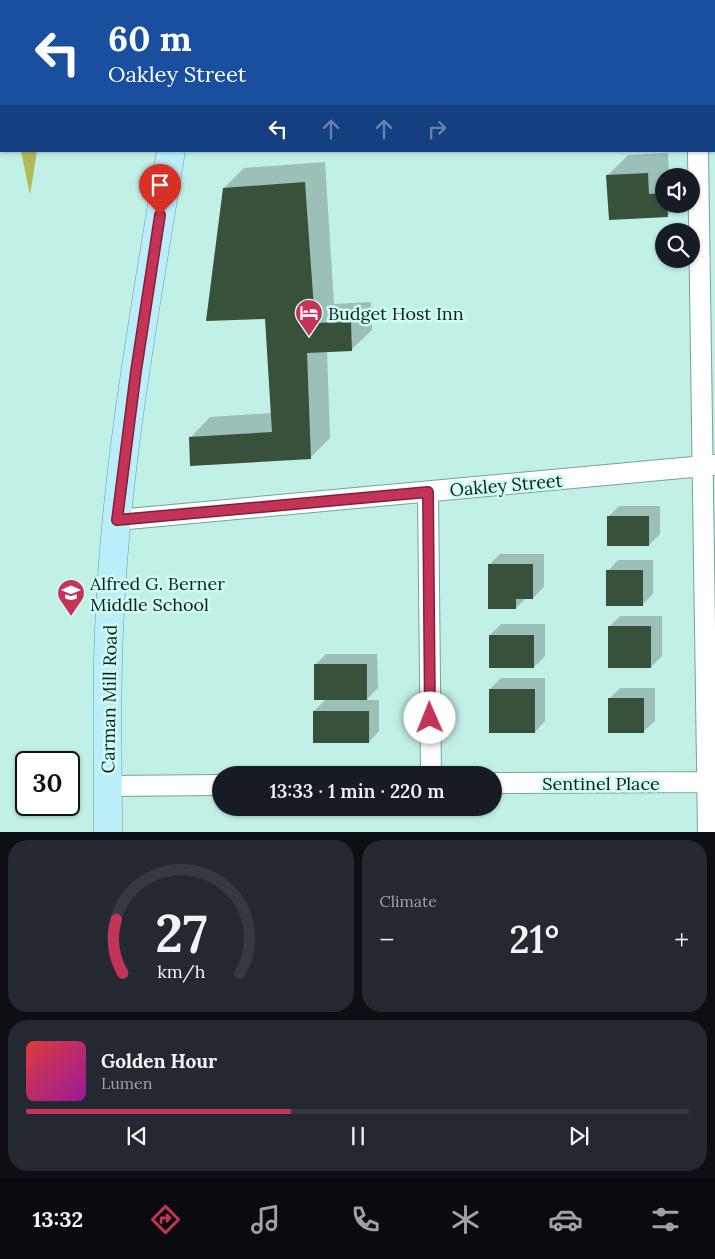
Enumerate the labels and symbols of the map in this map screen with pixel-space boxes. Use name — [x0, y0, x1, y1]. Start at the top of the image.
pin — [139, 164, 181, 215]
hotel icon: Budget Host Inn — [294, 298, 324, 337]
place label: Budget Host Inn — [328, 302, 464, 325]
street label: Oakley Street — [449, 469, 563, 501]
place label: Alfred G. Berner Middle School — [89, 572, 225, 616]
school or university icon: Alfred G. Berner Middle School — [56, 578, 86, 617]
street label: Carman Mill Road — [96, 624, 122, 773]
position arrow — [403, 691, 455, 743]
speed limit sign: 30 — [15, 751, 80, 816]
street label: Sentinel Place — [542, 772, 660, 795]

